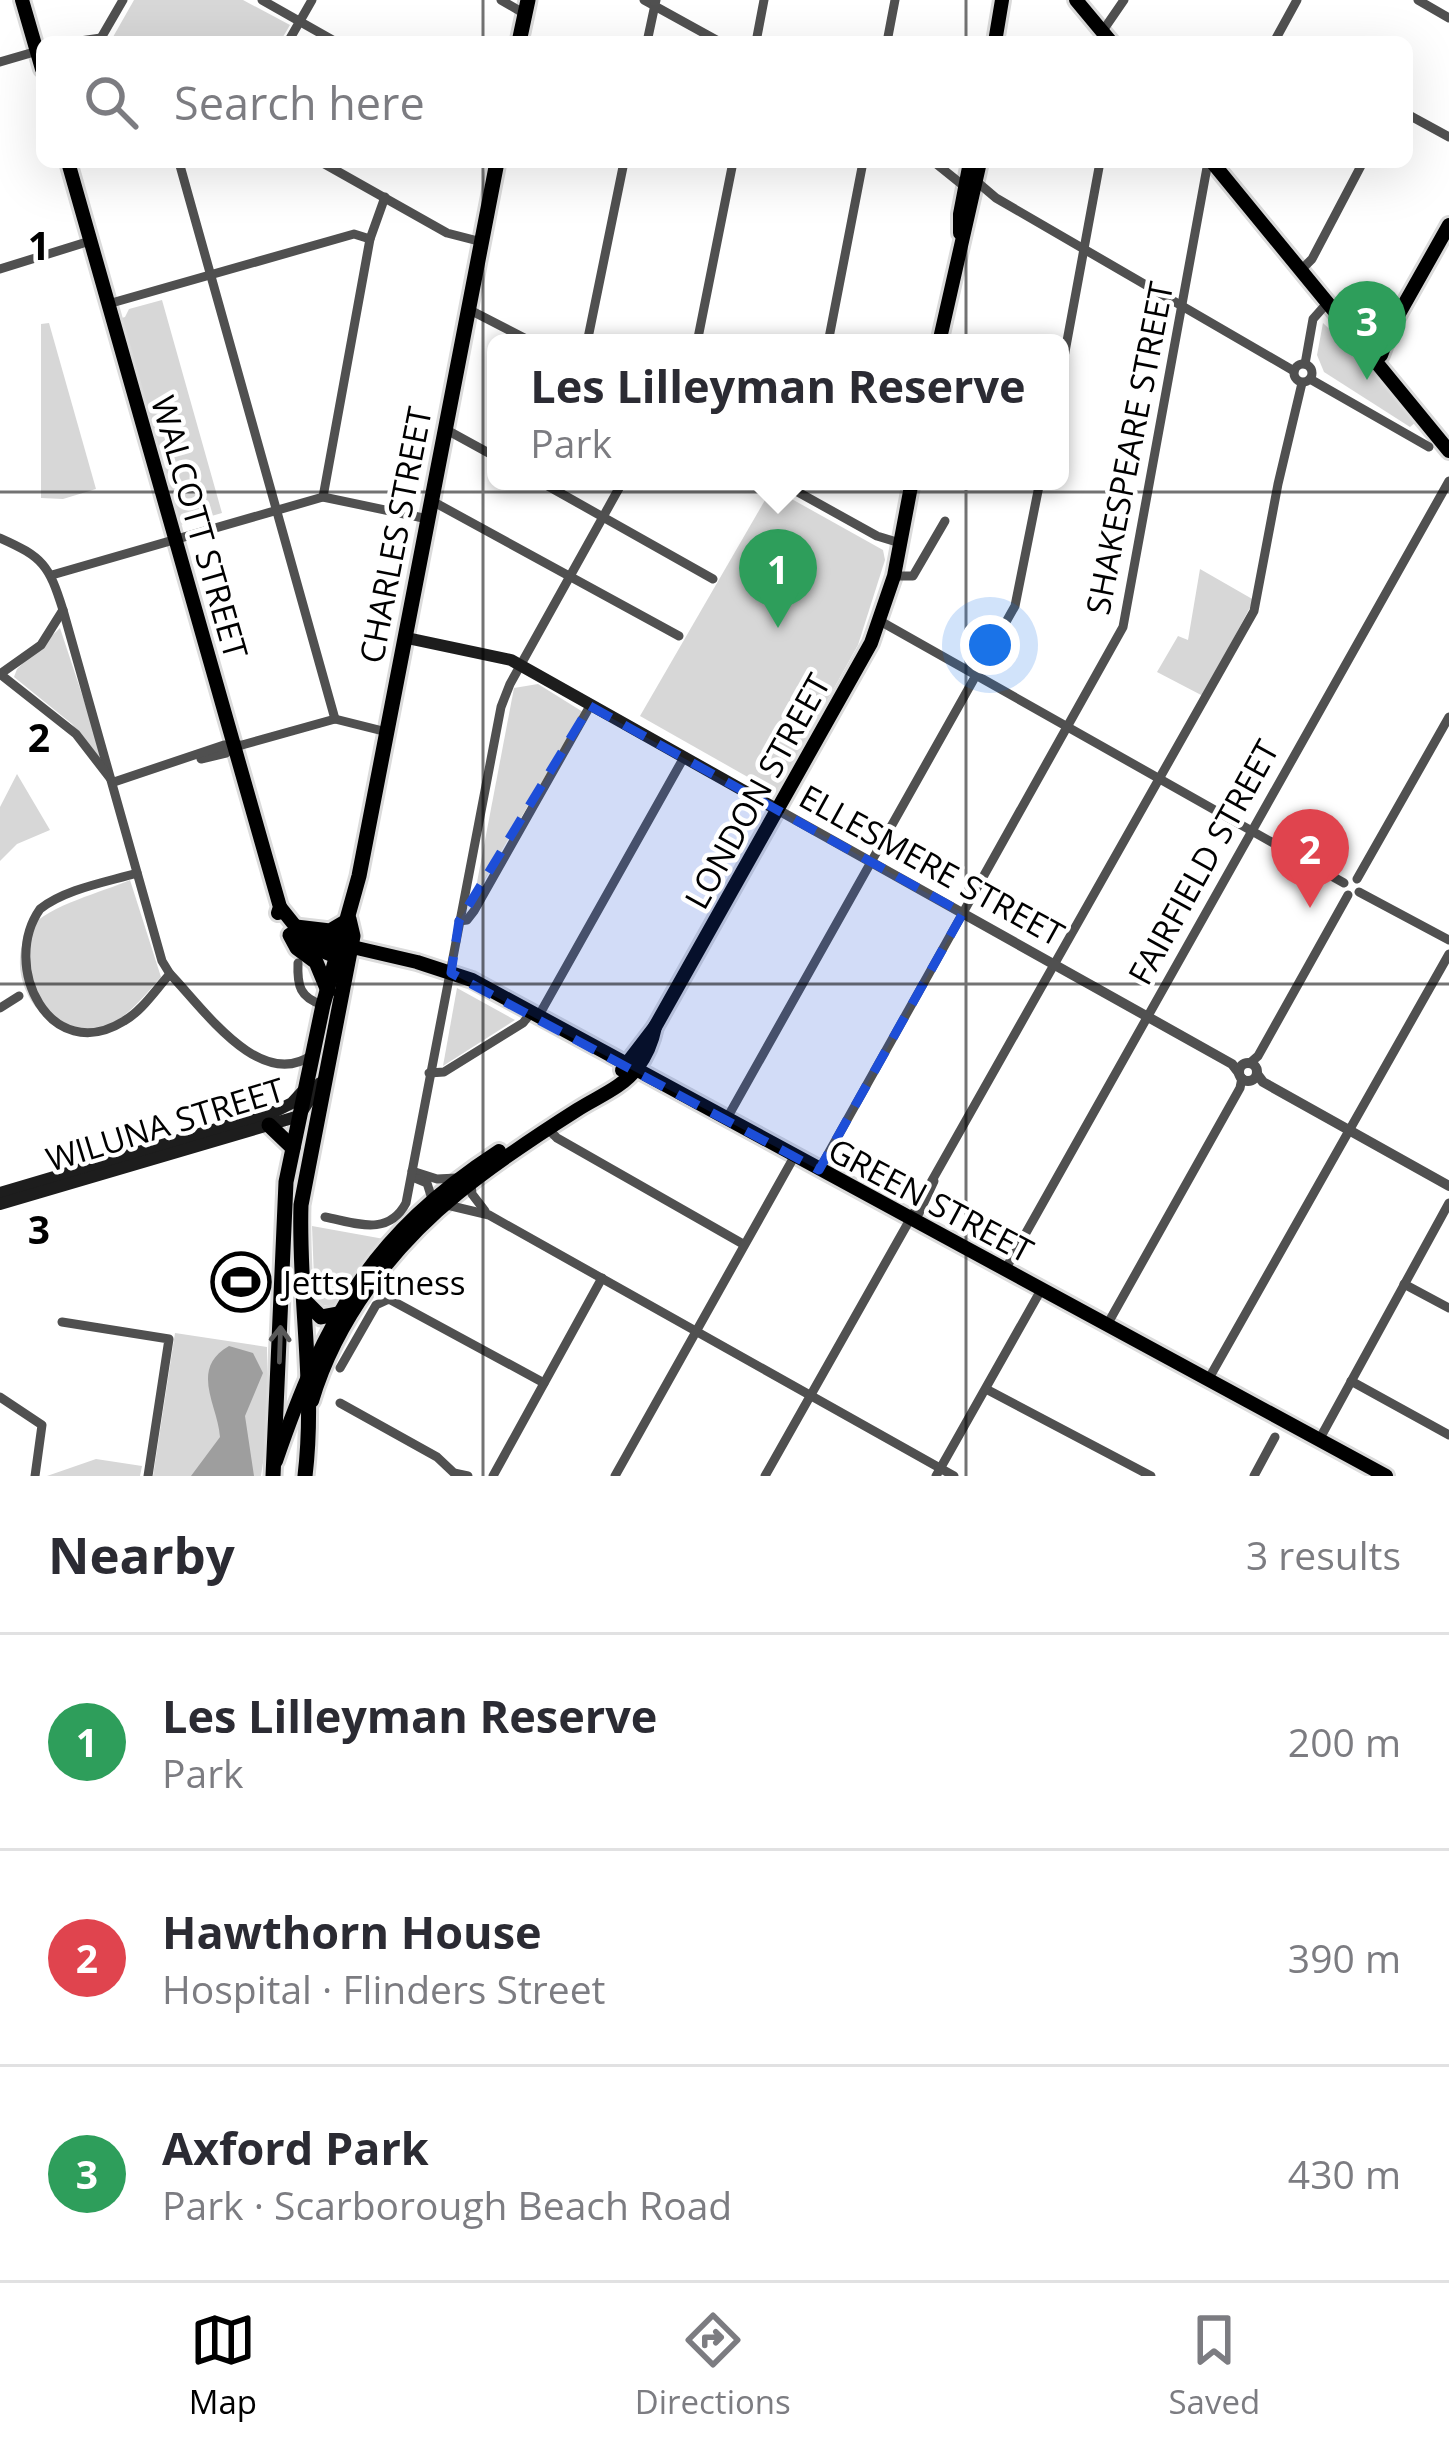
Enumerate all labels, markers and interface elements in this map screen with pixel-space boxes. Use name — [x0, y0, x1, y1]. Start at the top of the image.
search box — [36, 36, 1413, 168]
icon: search — [78, 69, 144, 135]
text: Search here — [174, 72, 425, 133]
text: 1 — [28, 218, 50, 271]
street label: SHAKESPEARE STREET — [1075, 278, 1183, 618]
pin: 3 — [1328, 281, 1406, 380]
popup — [487, 334, 1069, 490]
text: Les Lilleyman Reserve — [530, 355, 1026, 416]
street label: WALCOTT STREET — [141, 390, 259, 664]
street label: CHARLES STREET — [348, 403, 442, 667]
text: Park — [530, 416, 612, 469]
pin: 1 — [739, 529, 817, 628]
your location — [960, 615, 1020, 675]
street label: LONDON STREET — [674, 665, 840, 917]
text: 2 — [28, 710, 50, 763]
street label: FAIRFIELD STREET — [1117, 732, 1289, 992]
street label: ELLESMERE STREET — [792, 774, 1072, 956]
pin: 2 — [1271, 809, 1349, 908]
street label: WILUNA STREET — [40, 1066, 290, 1182]
street label: GREEN STREET — [821, 1127, 1041, 1273]
text: 3 — [28, 1202, 50, 1255]
sports icon: Jetts Fitness — [210, 1251, 272, 1313]
place label: Jetts Fitness — [280, 1260, 466, 1305]
one-way arrow — [268, 1325, 291, 1364]
text: Nearby — [48, 1519, 235, 1589]
text: 3 results — [1246, 1528, 1401, 1581]
text: Les Lilleyman Reserve — [162, 1685, 657, 1746]
text: 1 — [76, 1715, 98, 1768]
text: 200 m — [1288, 1715, 1401, 1768]
text: Park — [162, 1746, 244, 1799]
text: Hawthorn House — [162, 1901, 542, 1962]
text: 2 — [76, 1931, 98, 1984]
text: 390 m — [1288, 1931, 1401, 1984]
text: Hospital · Flinders Street — [162, 1962, 606, 2015]
text: Axford Park — [162, 2117, 429, 2178]
text: 3 — [76, 2147, 98, 2200]
text: 430 m — [1288, 2147, 1401, 2200]
text: Park · Scarborough Beach Road — [162, 2178, 732, 2231]
tab: Map — [189, 2307, 257, 2424]
tab: Directions — [635, 2307, 791, 2424]
tab: Saved — [1168, 2307, 1260, 2424]

